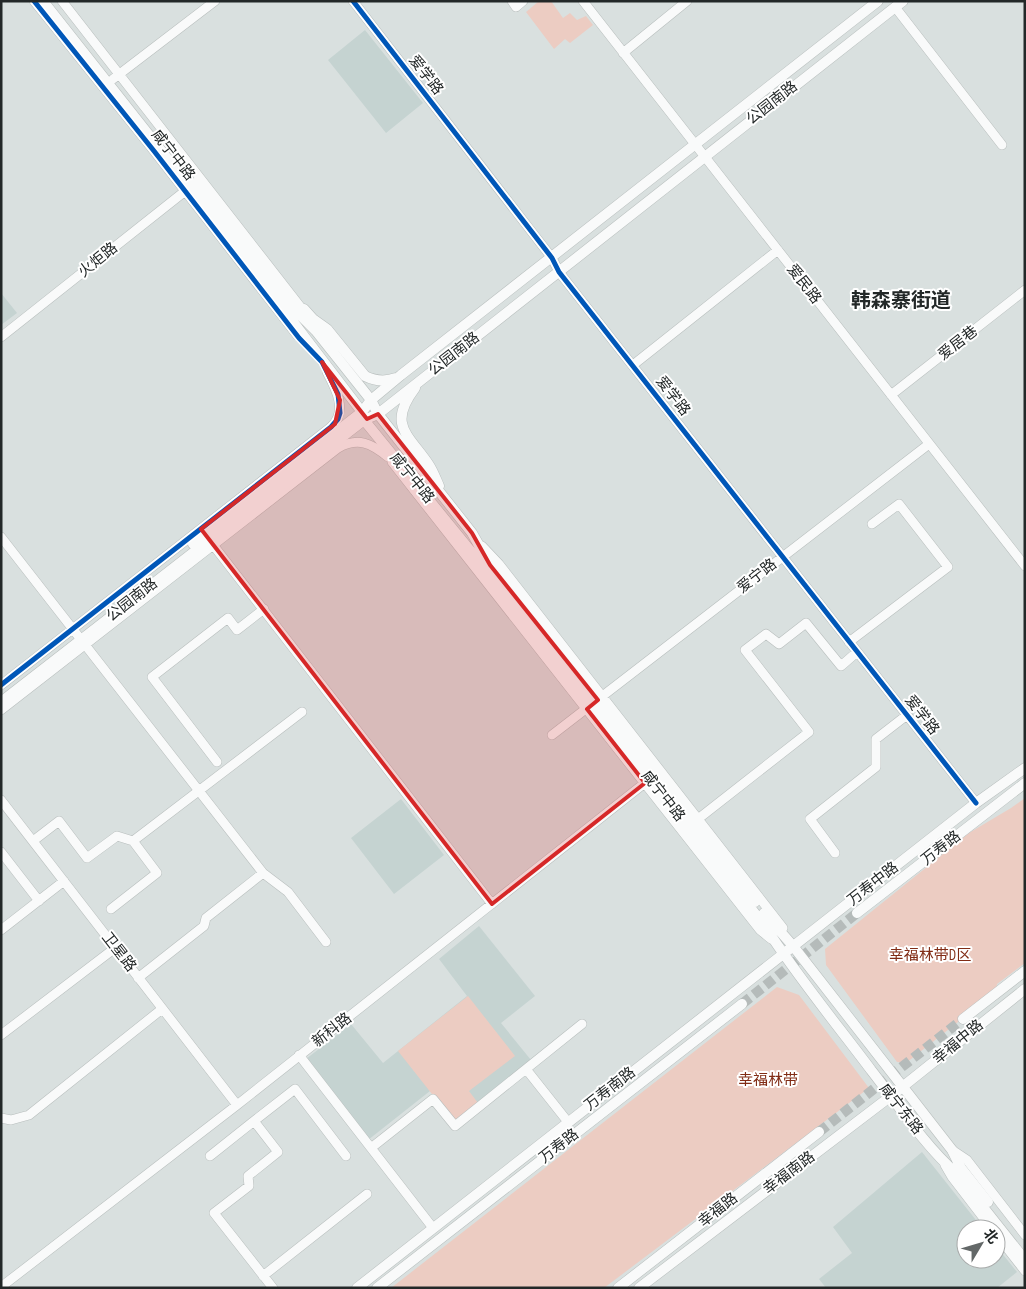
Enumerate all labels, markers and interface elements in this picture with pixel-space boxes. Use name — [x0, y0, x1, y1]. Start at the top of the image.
street label: 爱学路 — [405, 51, 447, 99]
street label: 公园南路 — [743, 77, 801, 129]
street label: 咸宁中路 — [147, 126, 199, 184]
street label: 火炬路 — [75, 238, 121, 282]
street label: 爱民路 — [783, 260, 825, 308]
district label: 韩森寨街道 — [851, 289, 951, 313]
street label: 爱居巷 — [934, 322, 982, 364]
street label: 公园南路 — [425, 328, 483, 380]
street label: 爱学路 — [652, 372, 694, 420]
street label: 咸宁中路 — [386, 449, 438, 507]
street label: 爱宁路 — [733, 555, 781, 597]
street label: 公园南路 — [103, 574, 161, 626]
street label: 爱学路 — [901, 691, 943, 739]
street label: 咸宁中路 — [637, 767, 689, 825]
street label: 万寿路 — [917, 827, 965, 869]
street label: 万寿中路 — [844, 858, 902, 910]
street label: 卫星路 — [98, 928, 140, 976]
park label: 幸福林带D区 — [889, 946, 971, 965]
street label: 新科路 — [308, 1009, 356, 1051]
street label: 幸福中路 — [929, 1016, 987, 1068]
street label: 万寿南路 — [581, 1063, 639, 1115]
park label: 幸福林带 — [738, 1071, 798, 1090]
street label: 咸宁东路 — [875, 1080, 927, 1138]
street label: 万寿路 — [535, 1125, 583, 1167]
street label: 幸福南路 — [759, 1147, 819, 1199]
street label: 幸福路 — [694, 1189, 742, 1231]
north arrow — [956, 1219, 1006, 1269]
text: 北 — [980, 1226, 1002, 1247]

